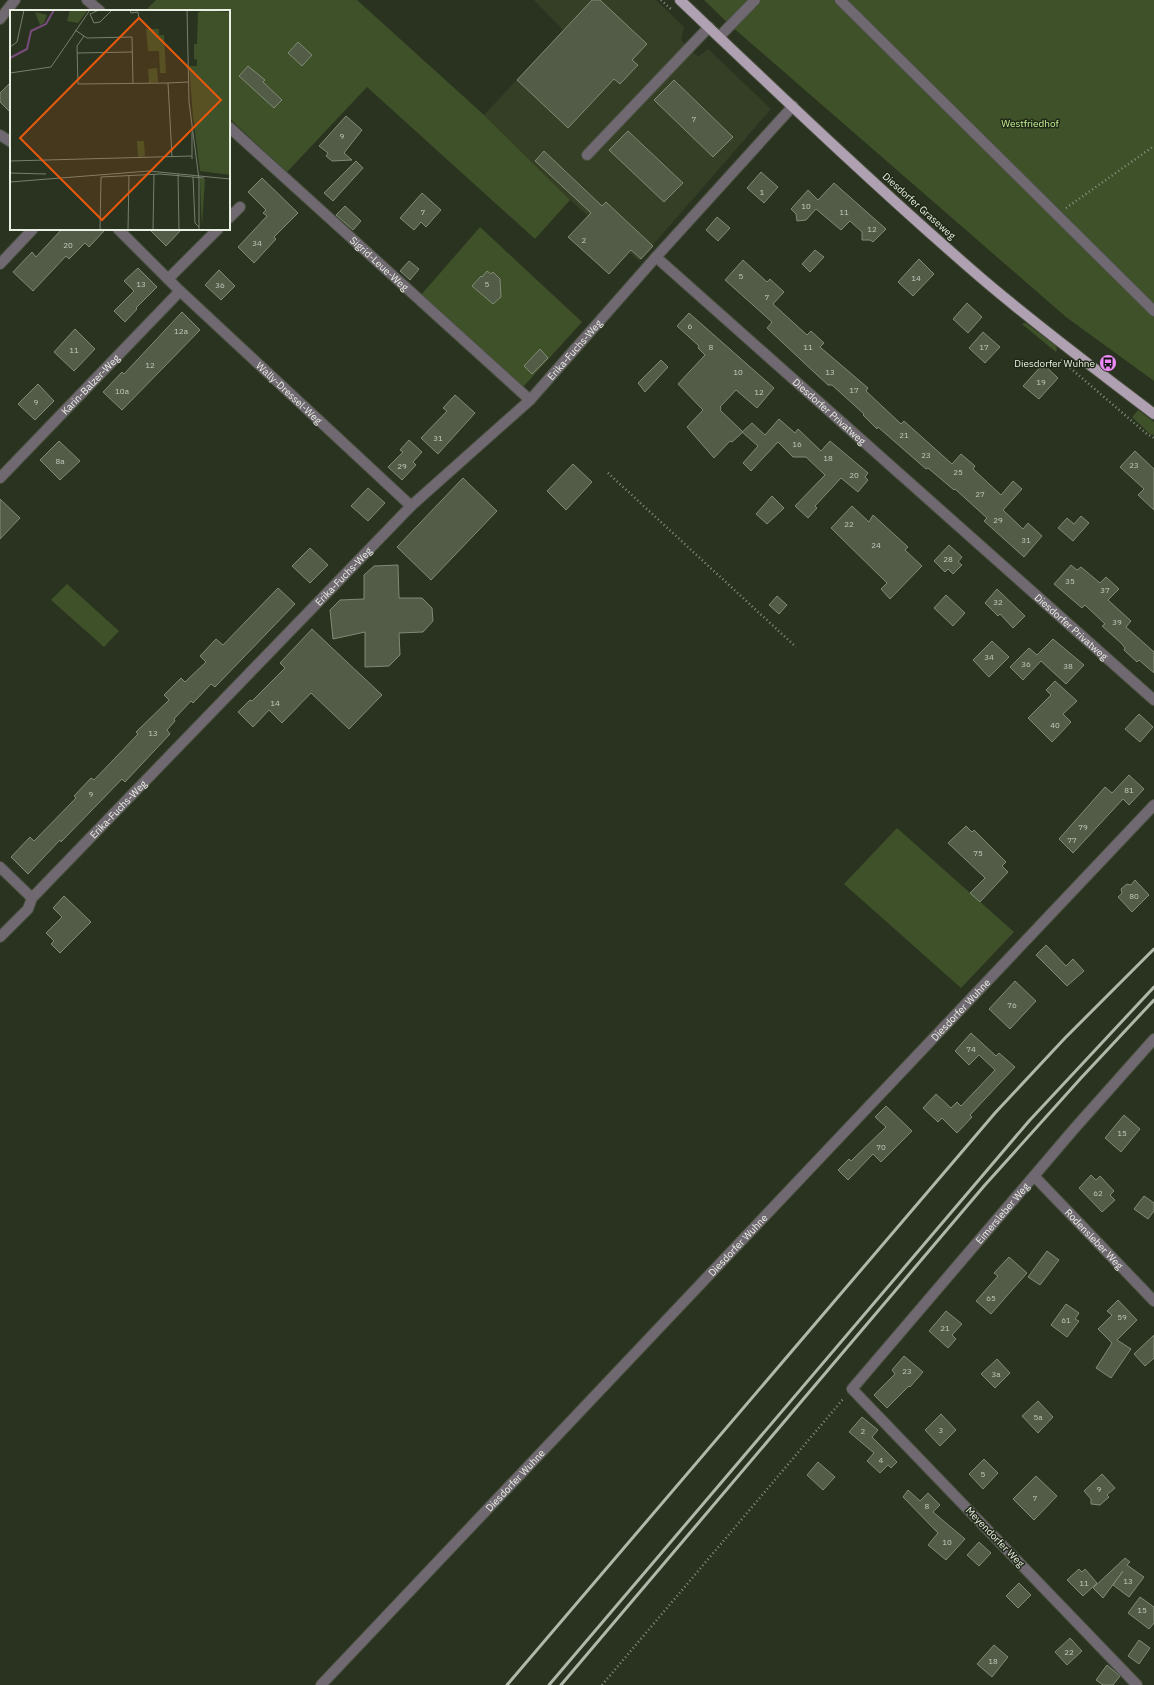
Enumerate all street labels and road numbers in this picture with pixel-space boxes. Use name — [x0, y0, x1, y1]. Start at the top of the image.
street label: Diesdorfer Graseweg — [880, 170, 959, 243]
street label: Sigrid-Leue-Weg — [347, 233, 412, 294]
street label: Erika-Fuchs-Weg — [544, 316, 605, 383]
street label: Karin-Balzer-Weg — [58, 351, 123, 417]
street label: Wally-Dressel-Weg — [254, 359, 326, 427]
street label: Diesdorfer Privatweg — [790, 375, 869, 448]
street label: Erika-Fuchs-Weg — [312, 544, 375, 608]
street label: Diesdorfer Privatweg — [1032, 591, 1111, 663]
street label: Erika-Fuchs-Weg — [87, 777, 150, 841]
street label: Diesdorfer Wuhne — [928, 975, 993, 1043]
street label: Eimersleber Weg — [972, 1179, 1032, 1246]
street label: Rodensleber Weg — [1062, 1206, 1127, 1272]
street label: Diesdorfer Wuhne — [705, 1211, 770, 1279]
street label: Diesdorfer Wuhne — [482, 1446, 548, 1514]
street label: Meyendorfer Weg — [963, 1504, 1028, 1570]

